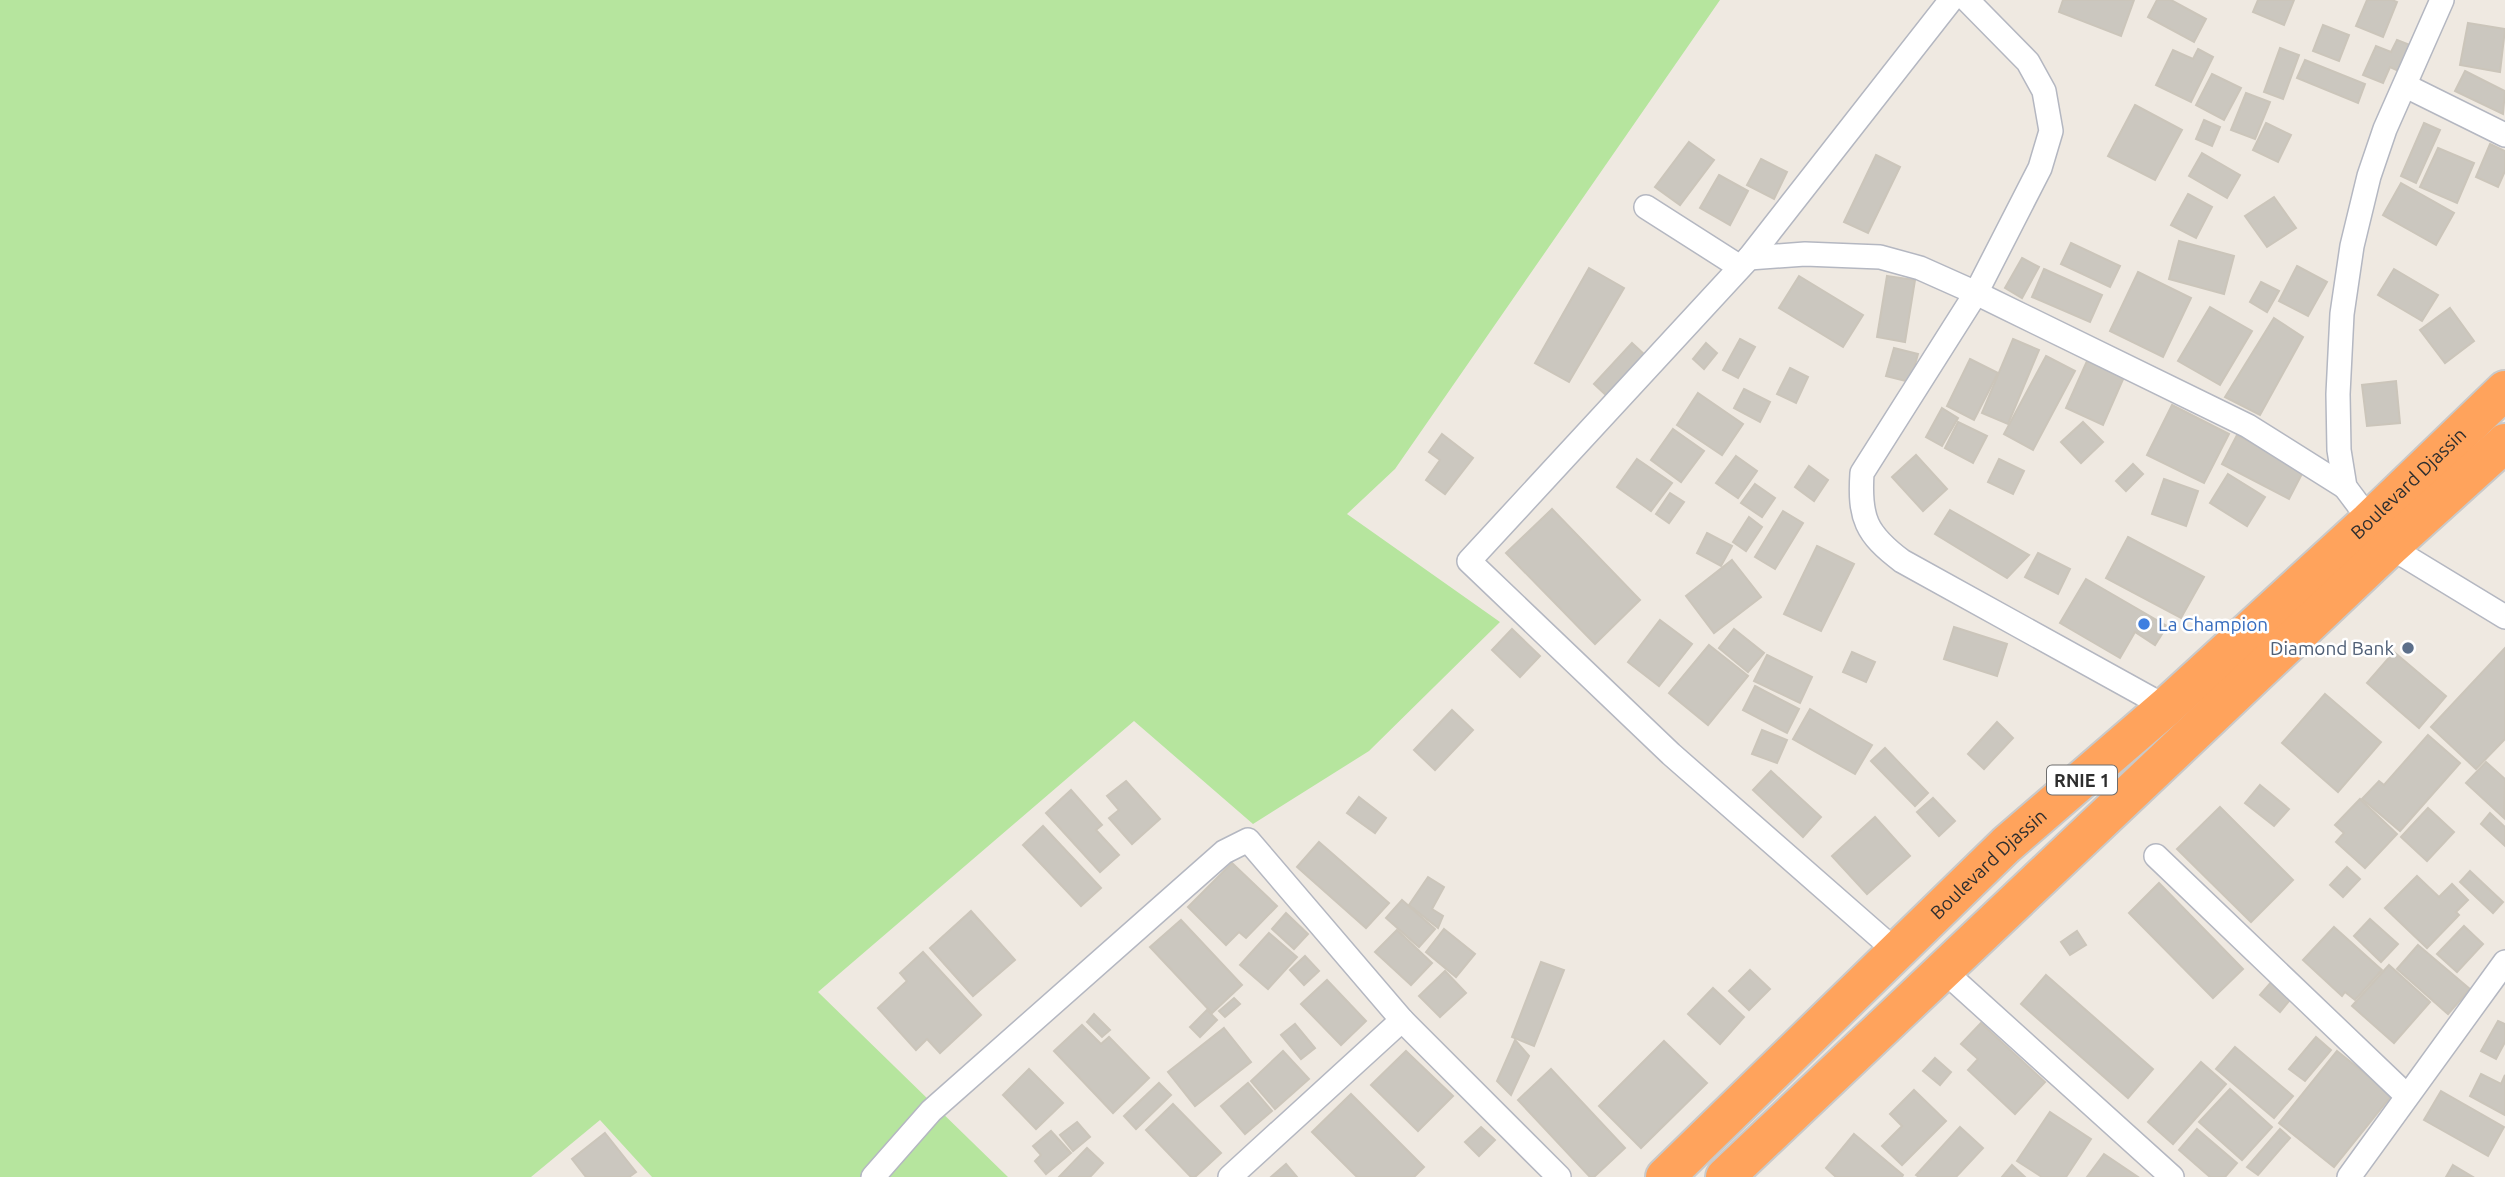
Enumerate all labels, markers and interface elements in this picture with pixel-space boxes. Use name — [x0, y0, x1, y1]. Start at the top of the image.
street label: Boulevard Djassin — [2346, 423, 2470, 543]
place label: La Champion — [2158, 613, 2268, 635]
marker: La Champion — [2136, 616, 2152, 632]
place label: Diamond Bank — [2270, 637, 2394, 659]
marker: Diamond Bank — [2400, 640, 2416, 656]
road number: RNIE 1 — [2047, 766, 2117, 794]
street label: Boulevard Djassin — [1926, 804, 2051, 924]

